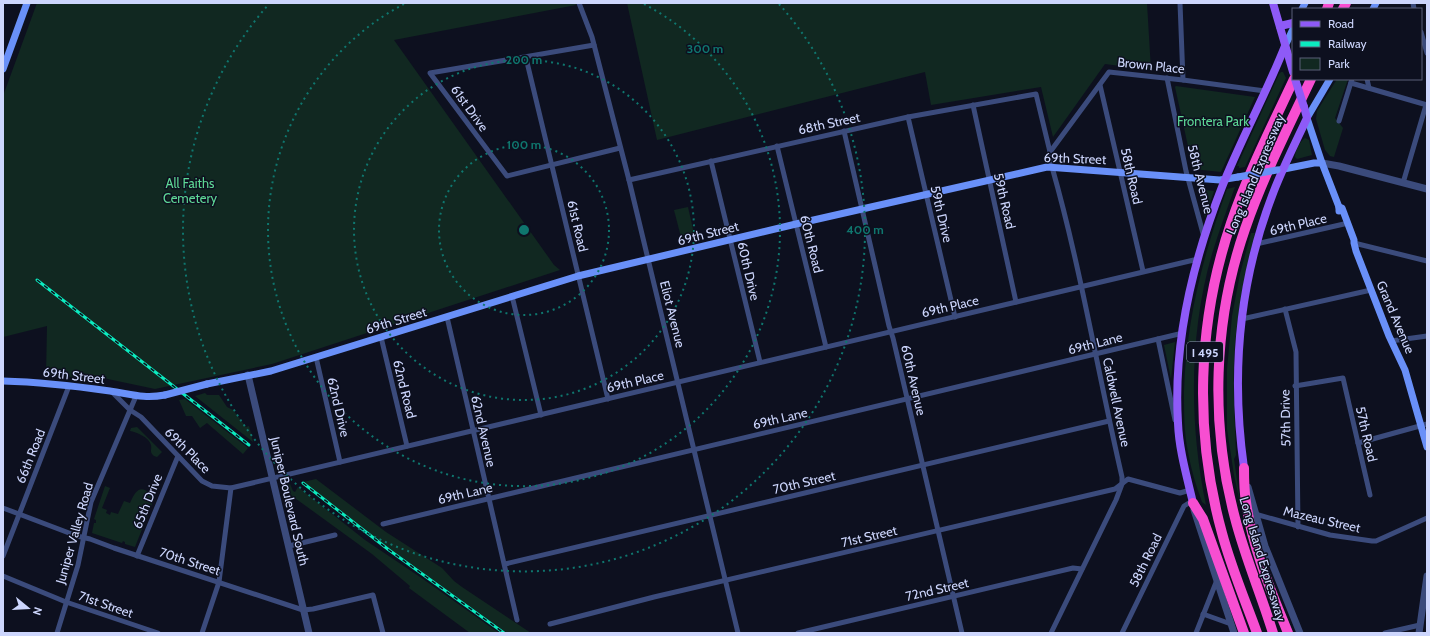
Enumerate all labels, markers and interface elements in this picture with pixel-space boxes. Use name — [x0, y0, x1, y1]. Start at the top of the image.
legend — [1292, 8, 1422, 80]
text: Road — [1328, 16, 1354, 31]
text: Railway — [1328, 36, 1366, 51]
text: 300 m — [687, 41, 723, 56]
text: 200 m — [506, 52, 542, 67]
street label: Brown Place — [1117, 54, 1186, 77]
text: Park — [1328, 56, 1350, 71]
street label: 61st Drive — [448, 82, 492, 135]
street label: 68th Street — [797, 108, 862, 137]
street label: Long Island Expressway — [1222, 111, 1288, 237]
park label: Frontera Park — [1177, 113, 1249, 129]
text: 100 m — [507, 137, 541, 152]
street label: 58th Avenue — [1185, 143, 1217, 215]
street label: 58th Road — [1118, 146, 1146, 206]
street label: 69th Street — [1043, 149, 1107, 167]
street label: 59th Road — [991, 171, 1019, 231]
park label: All Faiths Cemetery — [163, 175, 218, 206]
street label: 59th Drive — [928, 184, 956, 244]
street label: 61st Road — [564, 199, 592, 253]
street label: 69th Place — [1268, 210, 1329, 238]
street label: 60th Road — [797, 213, 827, 275]
street label: 69th Street — [676, 218, 741, 248]
text: 400 m — [846, 222, 884, 237]
centre of rings — [517, 223, 531, 237]
street label: 60th Drive — [734, 240, 764, 302]
street label: Grand Avenue — [1373, 278, 1419, 356]
street label: Eliot Avenue — [657, 279, 689, 350]
street label: 69th Place — [920, 292, 981, 320]
street label: 69th Street — [364, 303, 429, 337]
street label: 69th Lane — [1066, 328, 1124, 358]
road number: I 495 — [1187, 342, 1223, 362]
street label: 60th Avenue — [898, 343, 930, 417]
street label: Caldwell Avenue — [1100, 356, 1134, 448]
street label: 62nd Road — [390, 358, 420, 420]
street label: 69th Street — [42, 363, 107, 387]
street label: 69th Place — [605, 367, 666, 395]
street label: 62nd Drive — [324, 376, 354, 439]
street label: 57th Drive — [1276, 389, 1293, 447]
street label: 62nd Avenue — [468, 394, 500, 469]
street label: 69th Lane — [751, 404, 809, 432]
street label: 57th Road — [1353, 405, 1381, 463]
street label: 69th Place — [162, 424, 214, 476]
street label: 66th Road — [12, 426, 48, 486]
street label: Juniper Boulevard South — [267, 434, 313, 567]
street label: 70th Street — [771, 467, 837, 497]
street label: 65th Drive — [129, 471, 165, 531]
street label: 69th Lane — [436, 479, 494, 507]
street label: Juniper Valley Road — [52, 480, 96, 587]
street label: Long Island Expressway — [1236, 495, 1290, 624]
street label: Mazeau Street — [1282, 502, 1363, 536]
street label: 71st Street — [839, 522, 899, 550]
street label: 58th Road — [1125, 531, 1165, 589]
street label: 70th Street — [157, 544, 223, 579]
street label: 72nd Street — [904, 574, 971, 604]
street label: 71st Street — [76, 587, 136, 621]
north arrow — [8, 588, 48, 628]
text: N — [30, 605, 45, 617]

